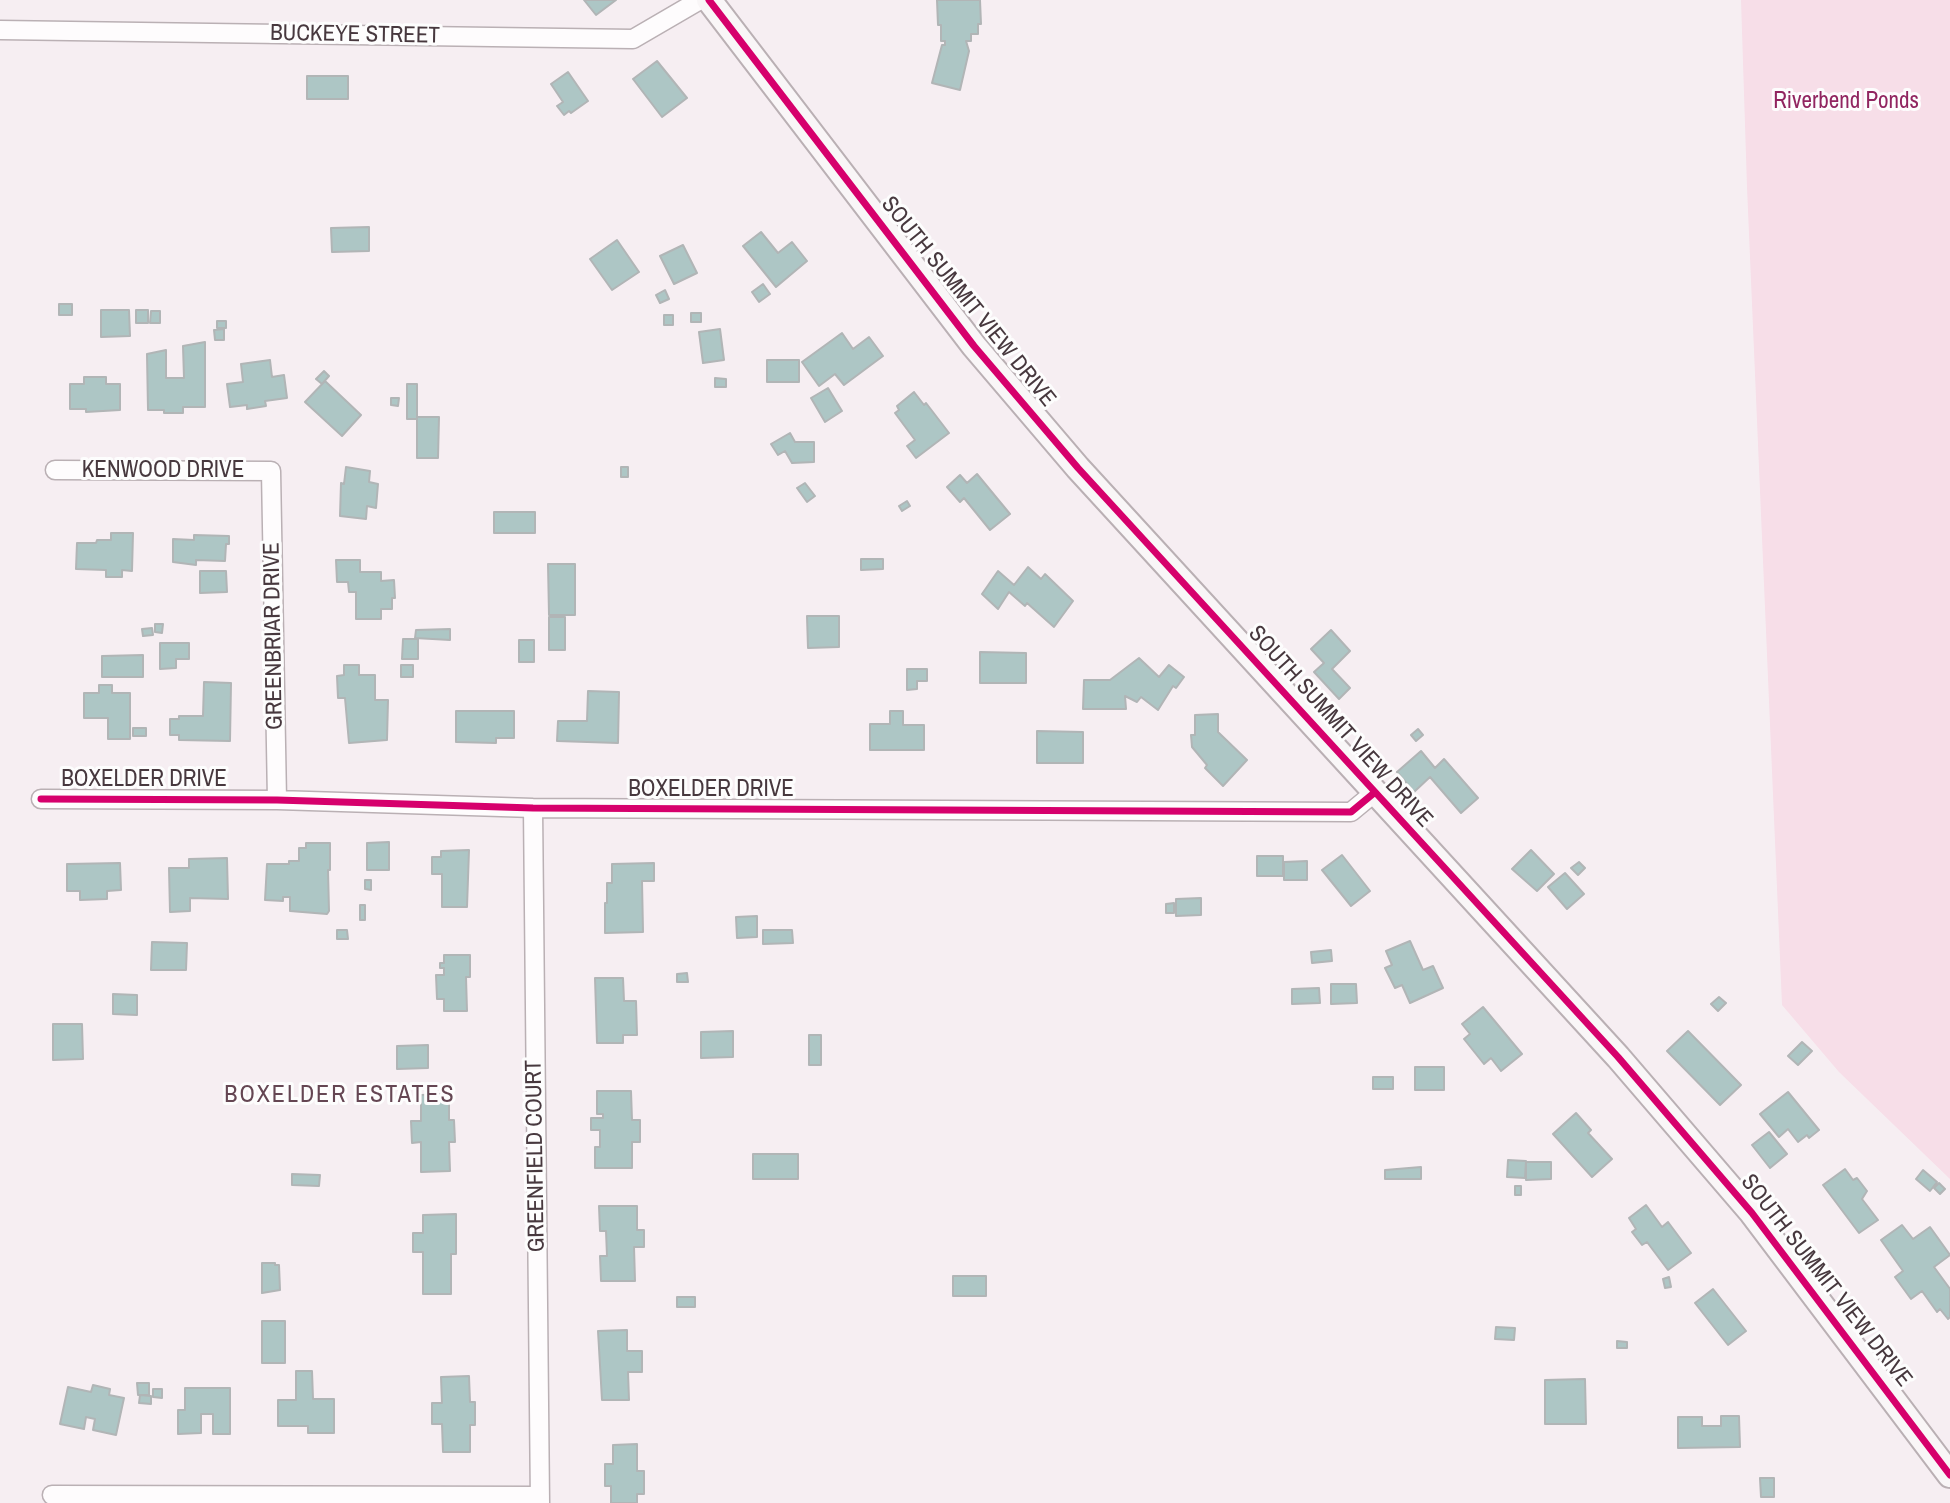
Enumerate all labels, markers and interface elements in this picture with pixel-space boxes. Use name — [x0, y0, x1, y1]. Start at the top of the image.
street label: BUCKEYE STREET — [270, 20, 440, 50]
park label: Riverbend Ponds — [1773, 88, 1919, 116]
street label: SOUTH SUMMIT VIEW DRIVE — [875, 192, 1061, 412]
street label: KENWOOD DRIVE — [82, 457, 244, 485]
street label: GREENBRIAR DRIVE — [259, 542, 289, 730]
street label: SOUTH SUMMIT VIEW DRIVE — [1242, 620, 1438, 834]
street label: BOXELDER DRIVE — [61, 766, 227, 794]
street label: BOXELDER DRIVE — [628, 776, 794, 804]
street label: GREENFIELD COURT — [521, 1060, 551, 1252]
district label: BOXELDER ESTATES — [226, 1082, 454, 1110]
street label: SOUTH SUMMIT VIEW DRIVE — [1734, 1169, 1918, 1393]

